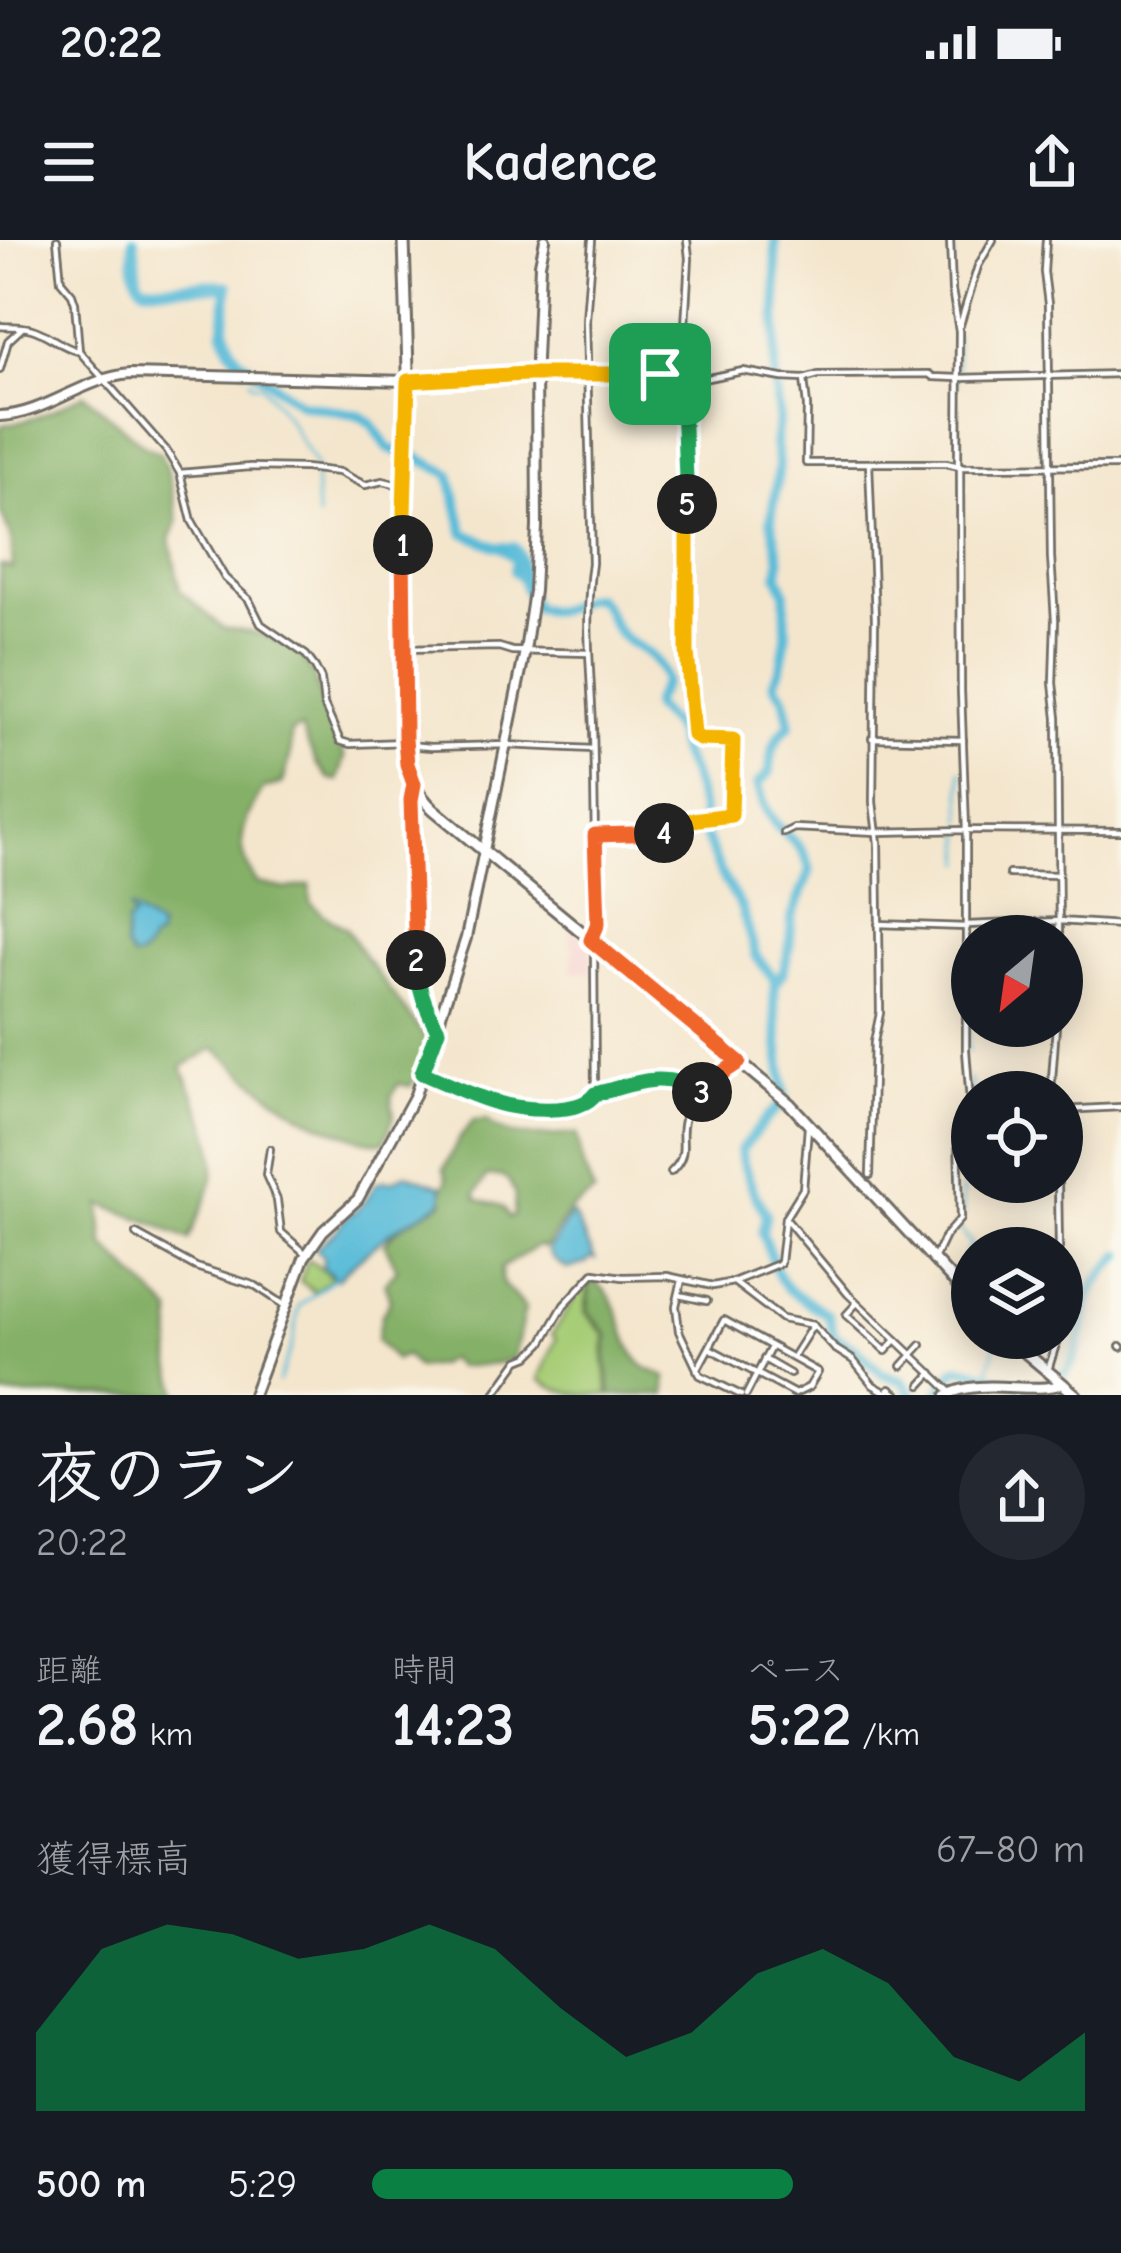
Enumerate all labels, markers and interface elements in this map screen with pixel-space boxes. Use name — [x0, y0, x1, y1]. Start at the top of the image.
text: 20:22 — [60, 16, 162, 68]
icon: menu — [36, 129, 102, 195]
icon: share — [1019, 129, 1085, 195]
text: Kadence — [464, 131, 657, 194]
pin — [609, 323, 711, 425]
icon: arrive — [627, 341, 693, 407]
pin: 5 — [657, 474, 717, 534]
text: 5 — [678, 485, 696, 523]
pin: 1 — [373, 515, 433, 575]
text: 1 — [397, 526, 409, 564]
pin: 4 — [634, 803, 694, 863]
text: 4 — [656, 814, 672, 852]
north arrow — [951, 915, 1083, 1047]
map controls — [951, 915, 1083, 1359]
pin: 2 — [386, 930, 446, 990]
text: 2 — [408, 941, 424, 979]
pin: 3 — [672, 1062, 732, 1122]
button: locate — [951, 1071, 1083, 1203]
text: 3 — [694, 1073, 710, 1111]
button: layers — [951, 1227, 1083, 1359]
button: share — [959, 1434, 1085, 1560]
text: 夜のラン — [36, 1437, 300, 1513]
text: 20:22 — [36, 1520, 128, 1565]
text: 距離 — [36, 1651, 102, 1689]
text: 時間 — [392, 1651, 458, 1689]
text: ペース — [747, 1651, 844, 1689]
text: 2.68 — [36, 1691, 139, 1760]
text: 14:23 — [392, 1691, 515, 1760]
text: 5:22 — [747, 1691, 851, 1760]
text: km — [139, 1715, 193, 1753]
text: /km — [851, 1715, 920, 1753]
text: 67–80 m — [936, 1827, 1085, 1872]
text: 獲得標高 — [36, 1837, 192, 1882]
text: 500 m — [36, 2162, 146, 2207]
text: 5:29 — [228, 2162, 297, 2207]

